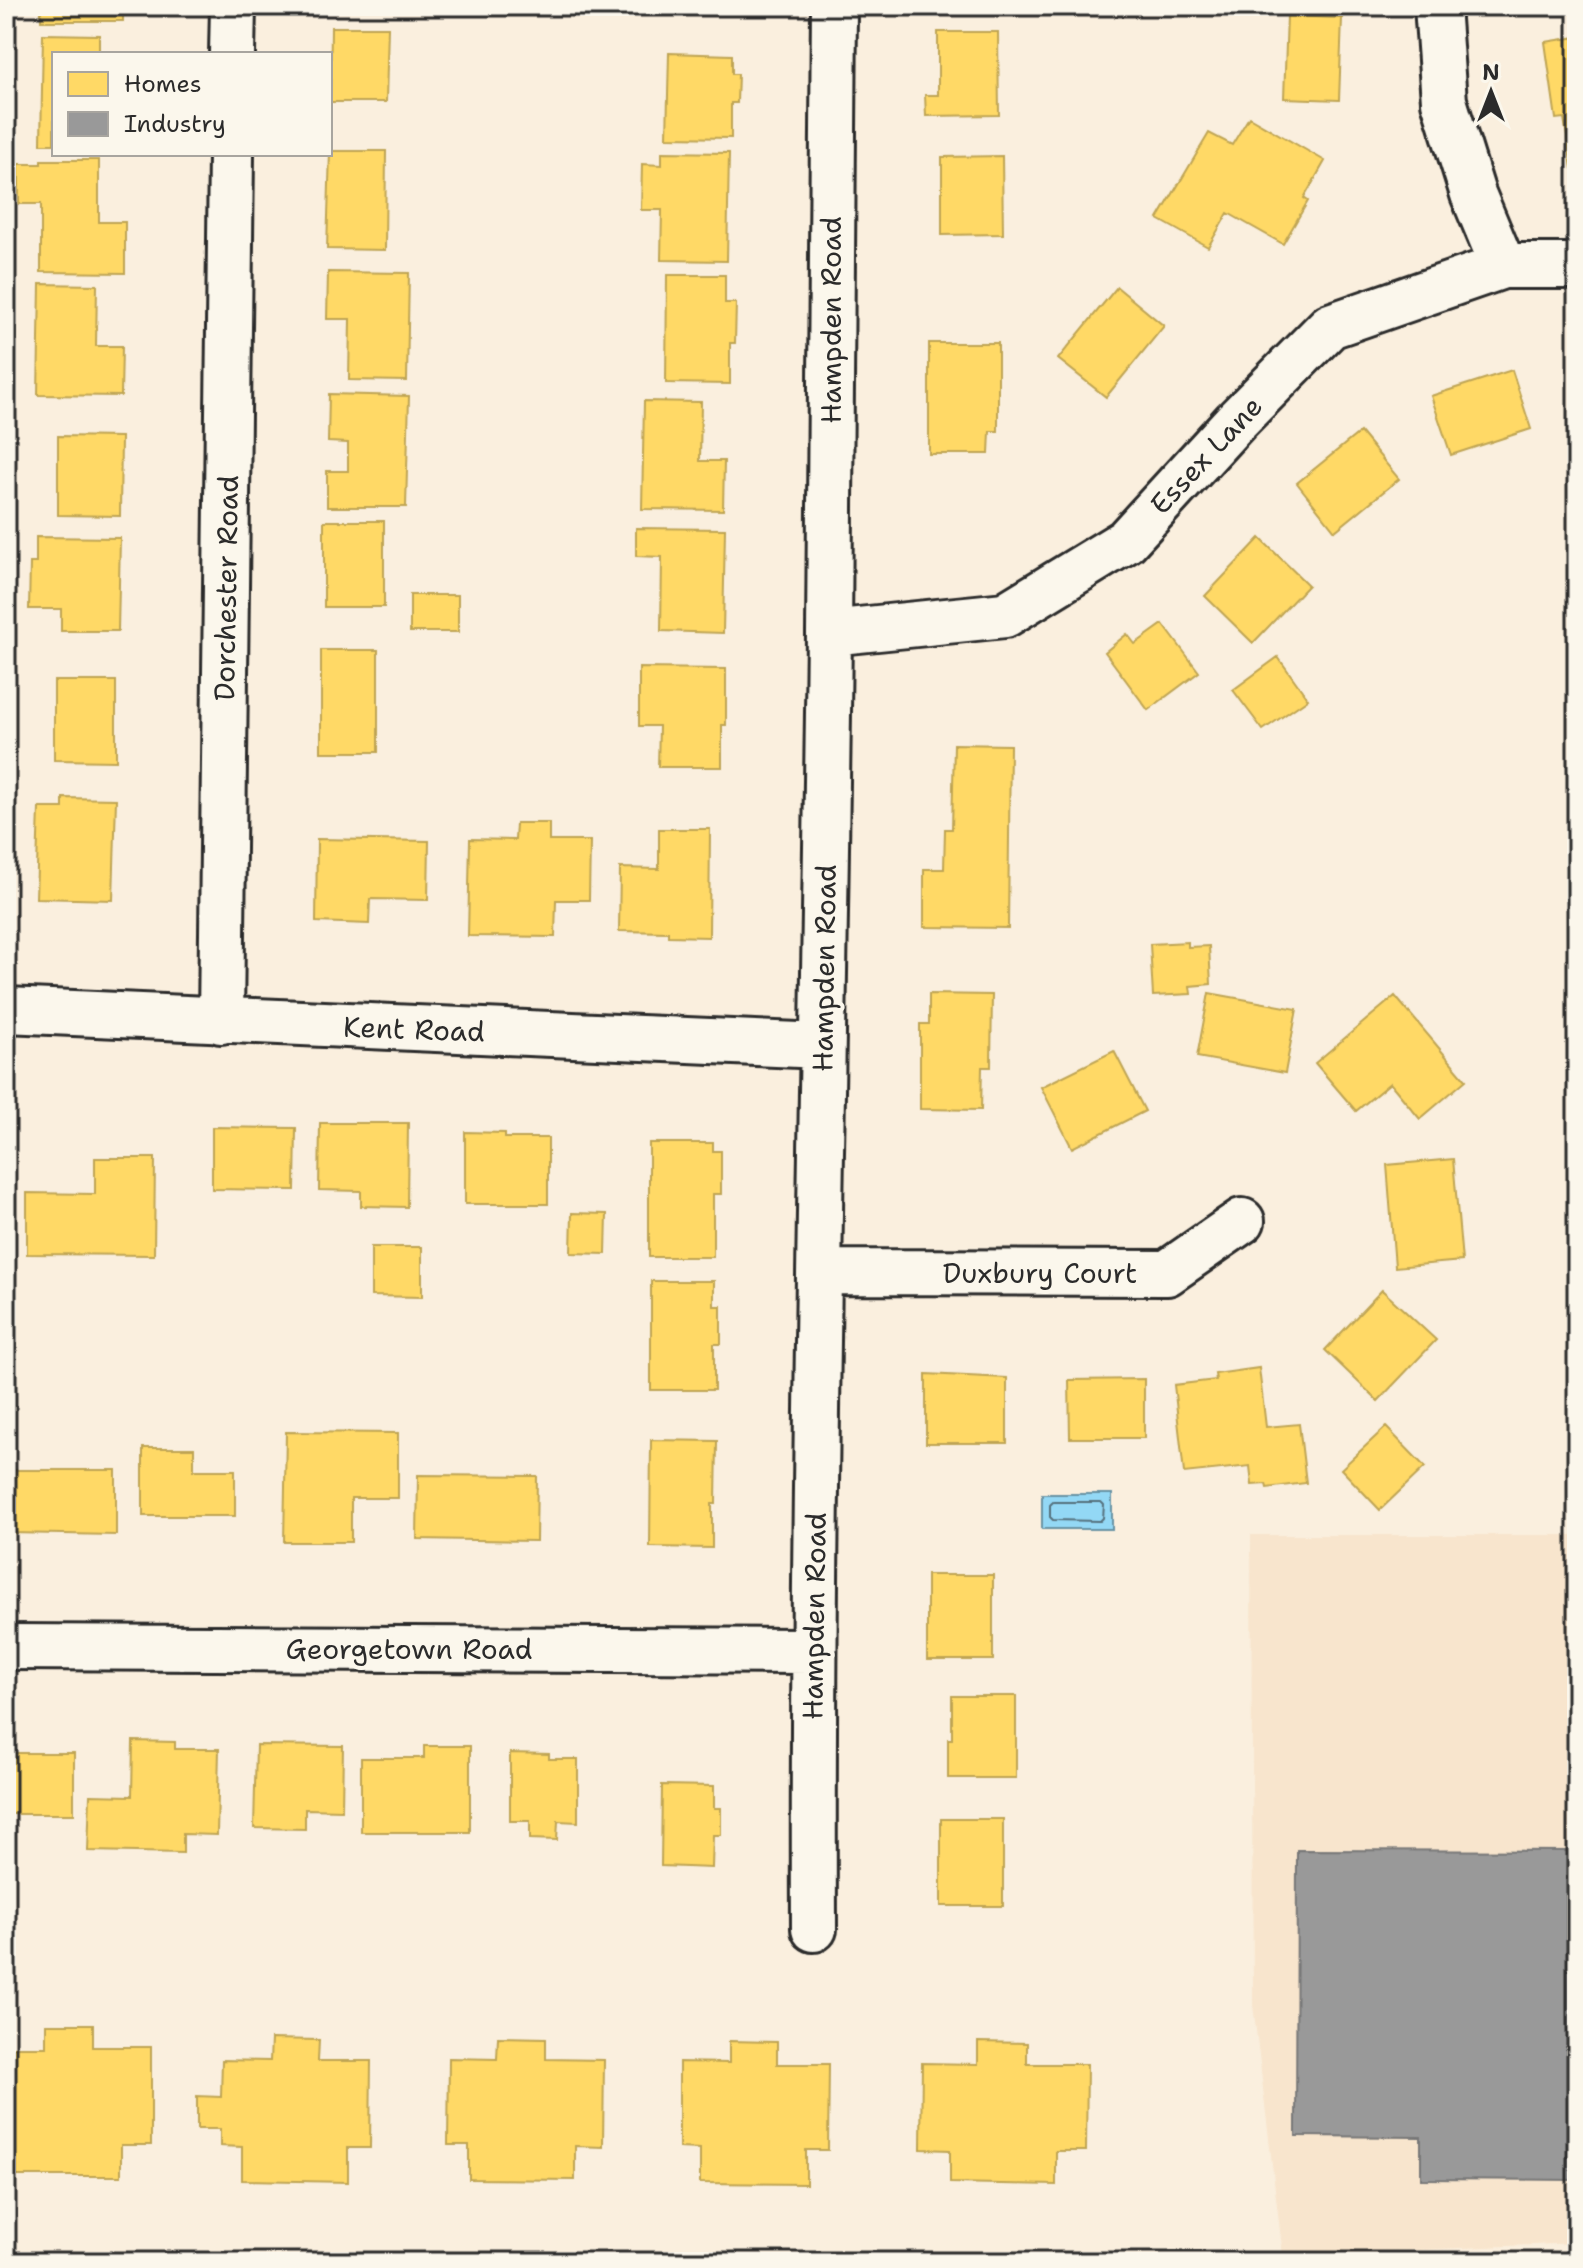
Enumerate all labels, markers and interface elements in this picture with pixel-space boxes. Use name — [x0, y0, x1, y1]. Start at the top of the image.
legend — [52, 52, 332, 156]
north arrow — [1451, 52, 1531, 132]
text: N — [1482, 58, 1500, 87]
text: Homes — [124, 68, 202, 100]
text: Industry — [124, 108, 226, 140]
street label: Hampden Road — [812, 216, 850, 424]
street label: Essex Lane — [1141, 388, 1271, 522]
street label: Dorchester Road — [205, 475, 247, 701]
street label: Hampden Road — [803, 864, 845, 1072]
street label: Kent Road — [343, 1008, 485, 1050]
street label: Duxbury Court — [943, 1254, 1137, 1292]
street label: Hampden Road — [793, 1512, 835, 1720]
street label: Georgetown Road — [286, 1630, 533, 1668]

